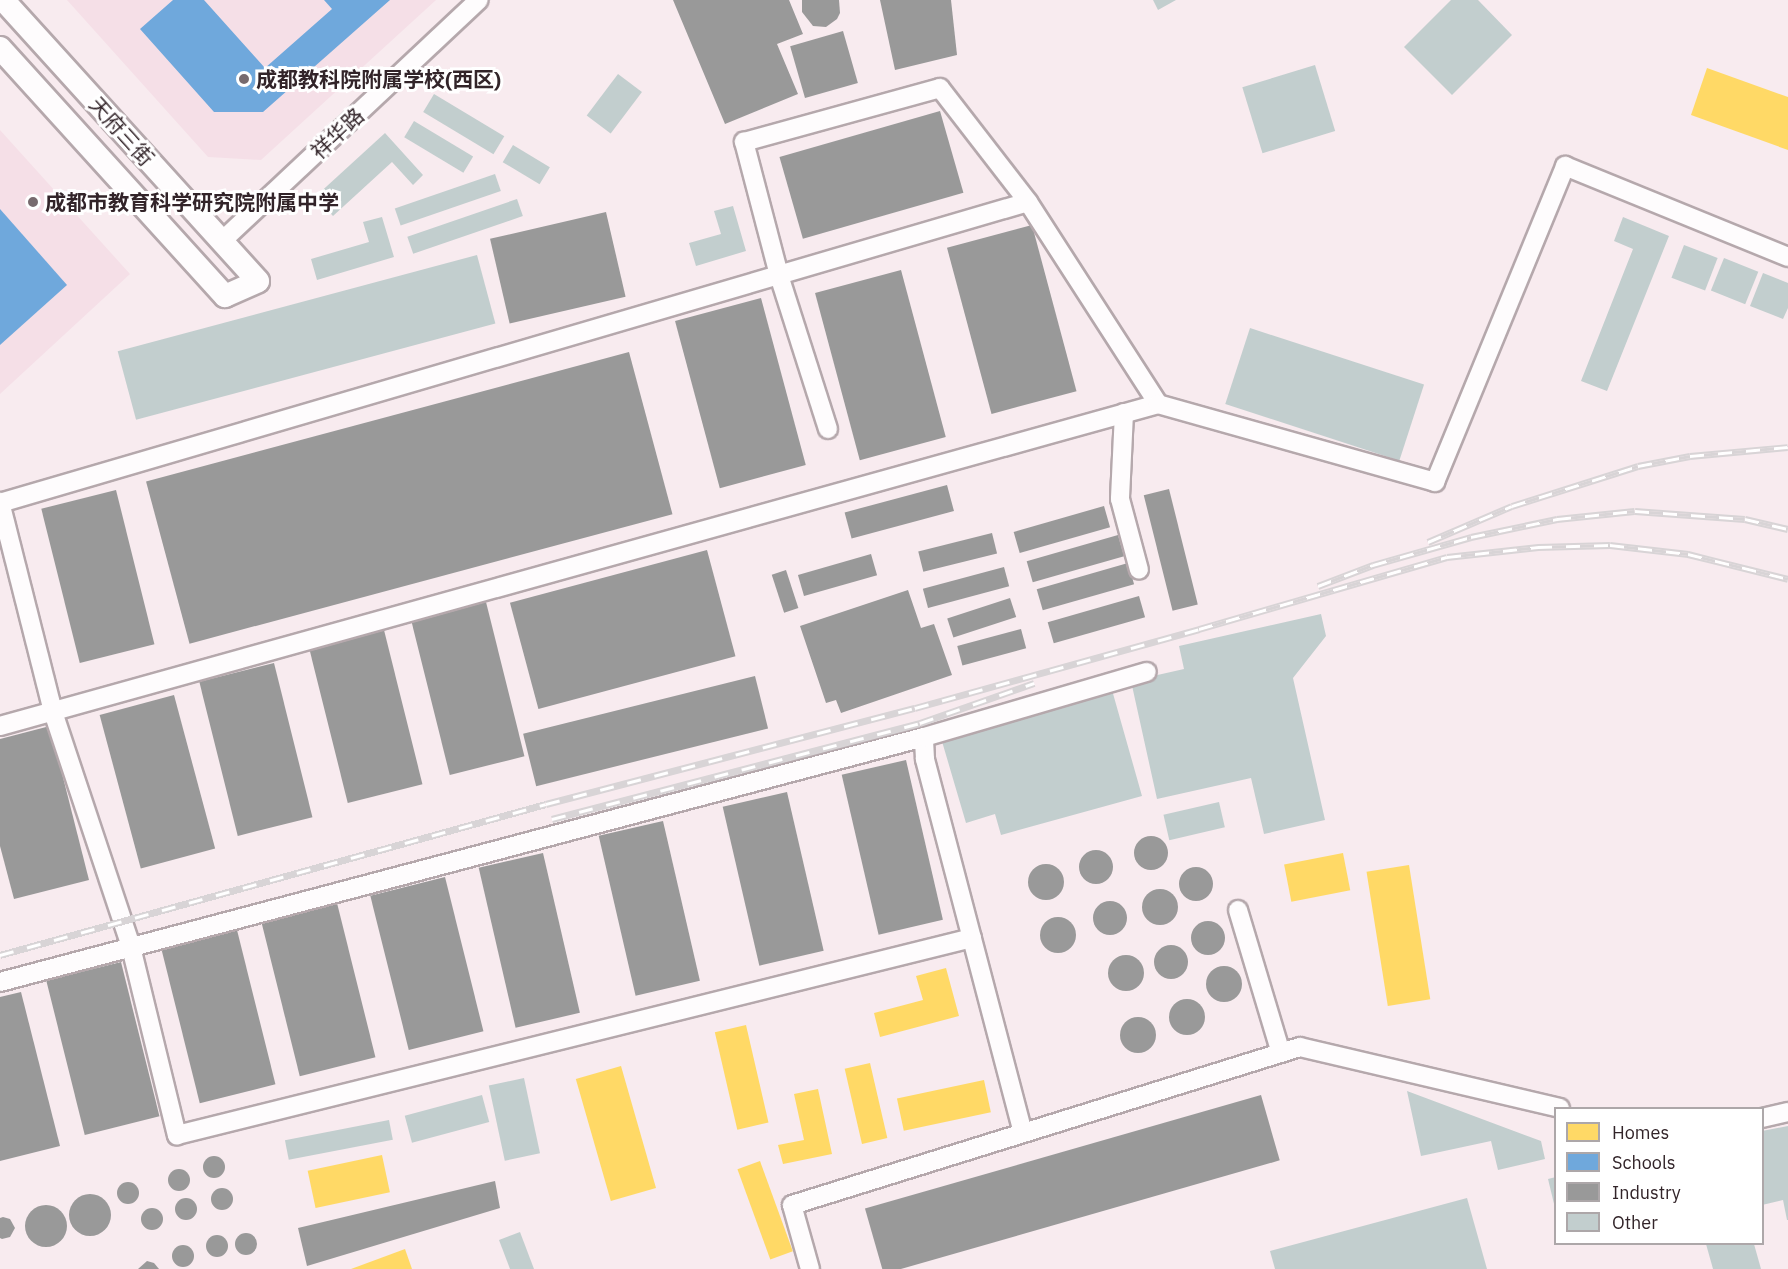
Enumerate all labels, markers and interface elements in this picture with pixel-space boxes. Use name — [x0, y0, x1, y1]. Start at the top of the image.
place label: 成都教科院附属学校(西区) — [256, 66, 501, 92]
marker: 成都教科院附属学校(西区) — [237, 72, 251, 86]
street label: 天府三街 — [85, 91, 159, 171]
street label: 祥华路 — [305, 102, 369, 164]
place label: 成都市教育科学研究院附属中学 — [45, 189, 339, 215]
marker: 成都市教育科学研究院附属中学 — [26, 195, 40, 209]
legend — [1554, 1107, 1764, 1245]
text: Homes — [1612, 1121, 1669, 1144]
text: Schools — [1612, 1151, 1676, 1174]
text: Industry — [1612, 1181, 1681, 1204]
text: Other — [1612, 1211, 1658, 1234]

